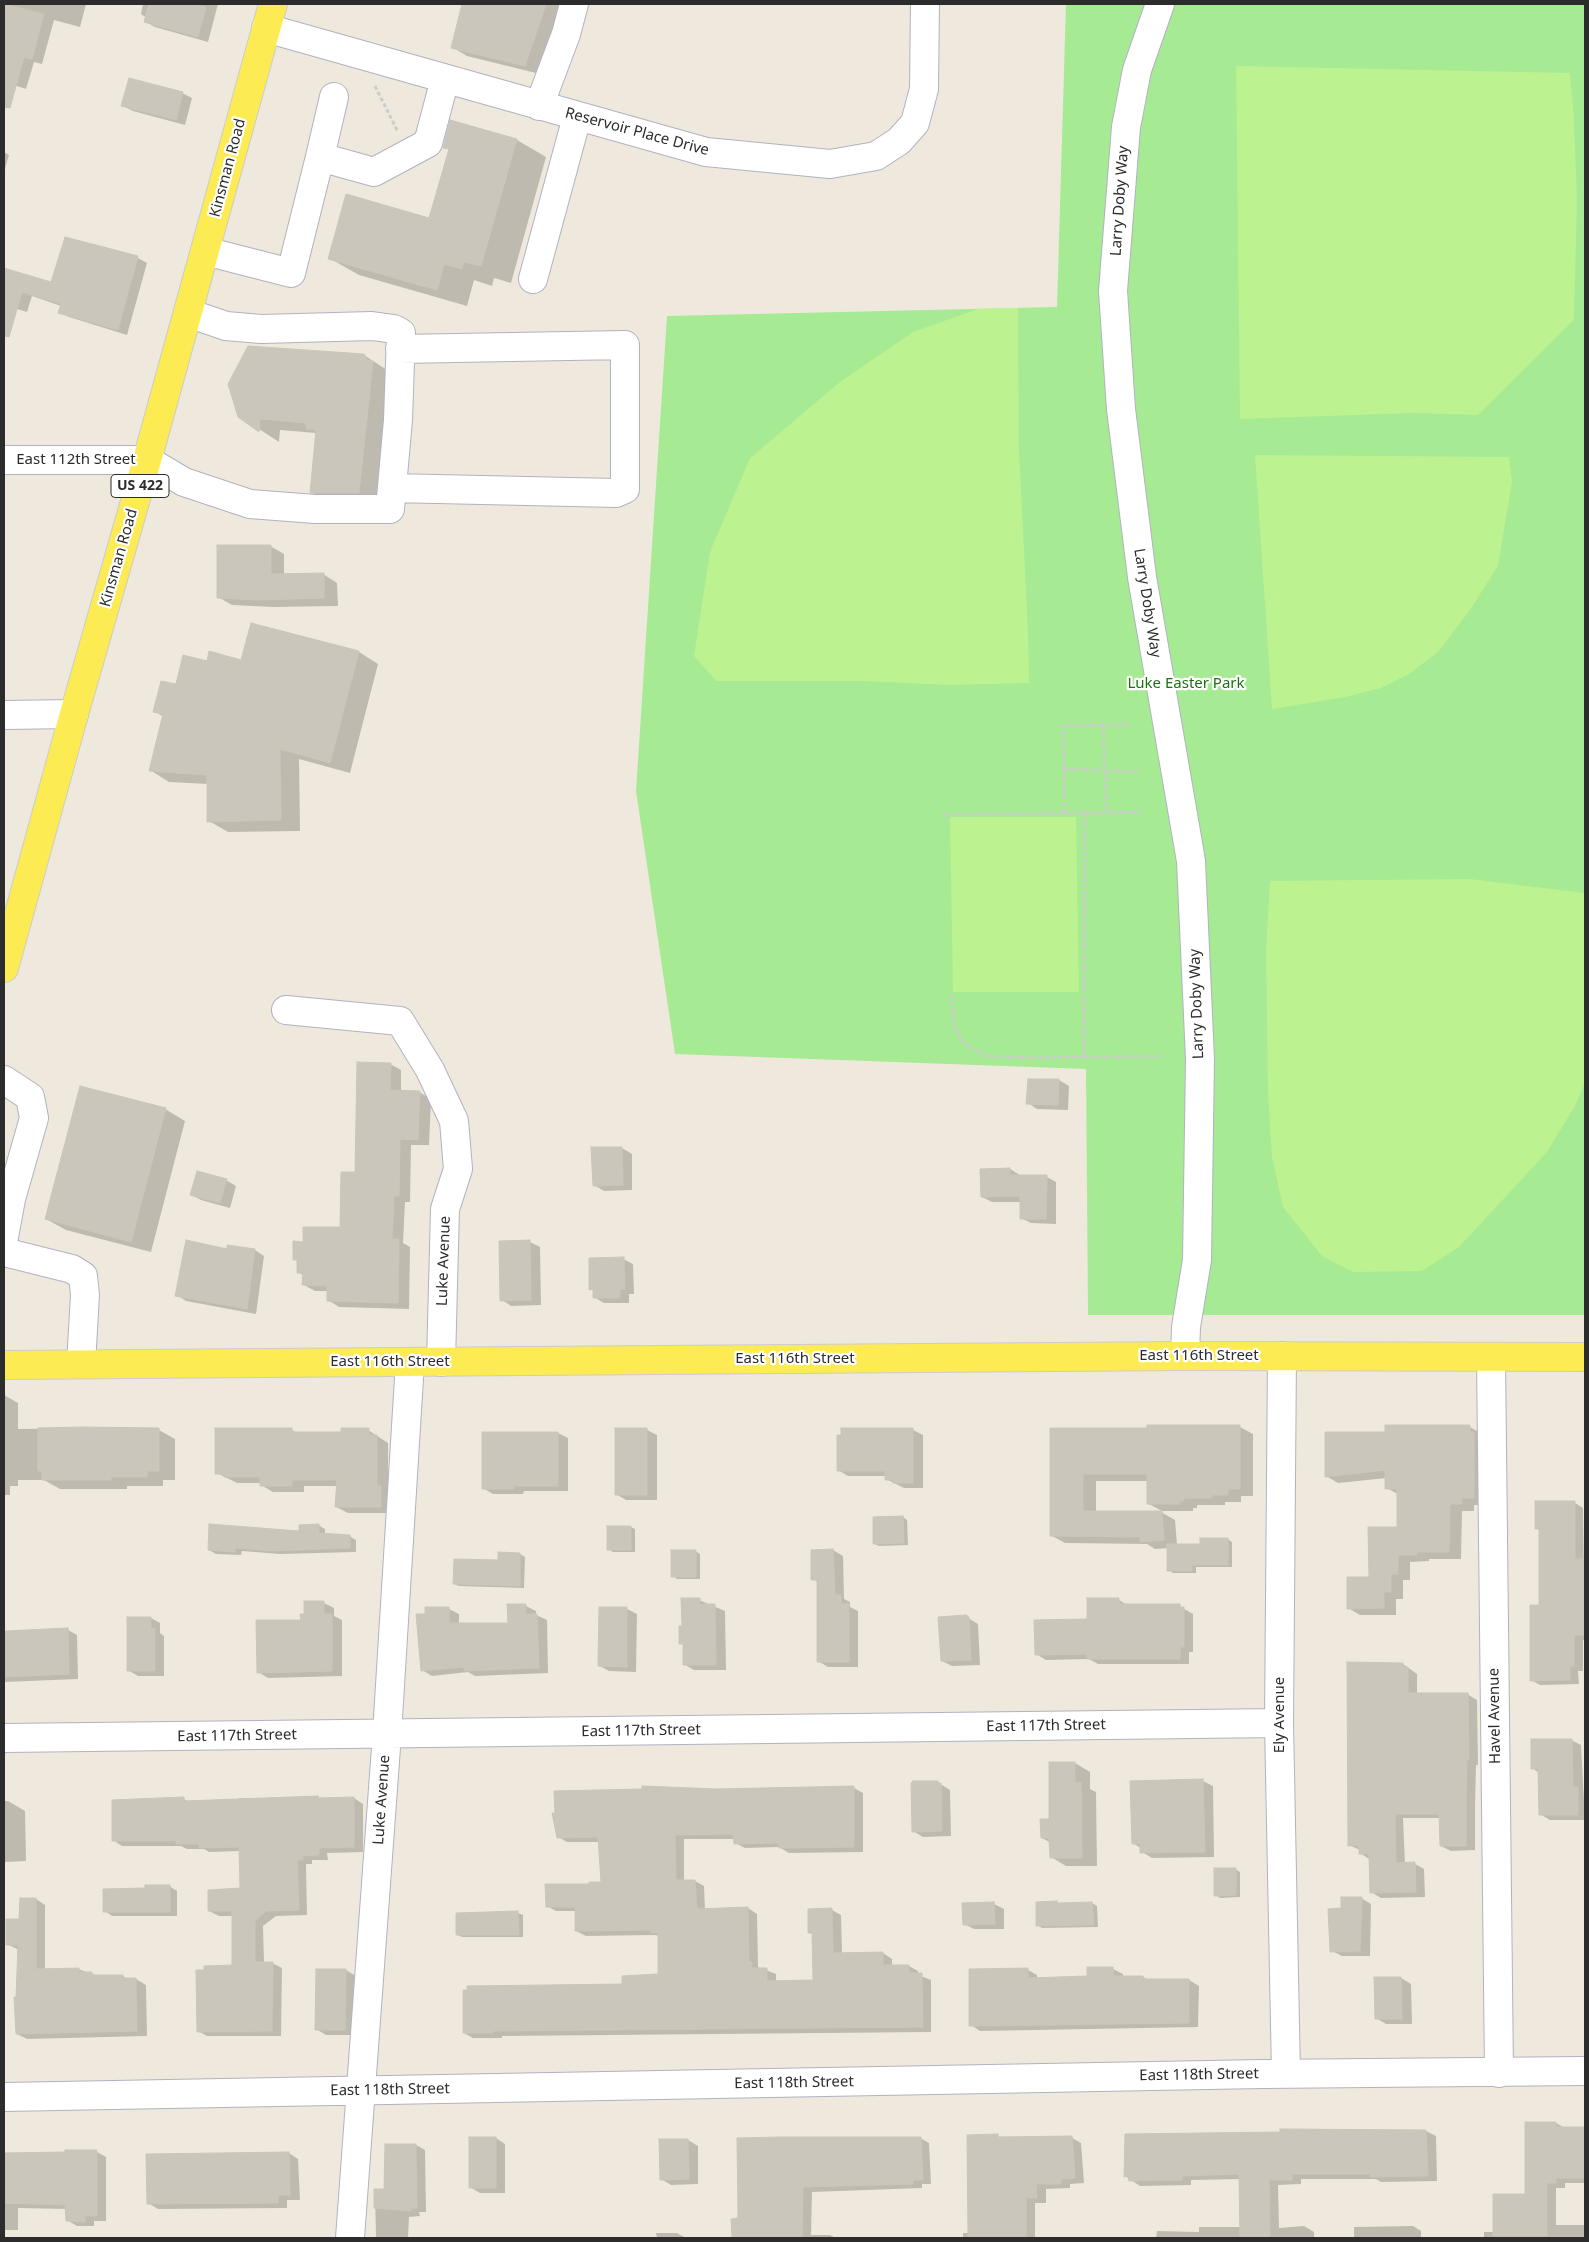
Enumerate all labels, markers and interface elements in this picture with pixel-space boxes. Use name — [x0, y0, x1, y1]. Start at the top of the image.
street label: Reservoir Place Drive — [563, 104, 711, 160]
street label: Kinsman Road — [206, 117, 250, 219]
street label: Larry Doby Way — [1107, 145, 1133, 257]
street label: East 112th Street — [16, 451, 136, 469]
road number: US 422 — [111, 474, 169, 498]
street label: Kinsman Road — [96, 507, 142, 609]
street label: Larry Doby Way — [1129, 547, 1165, 659]
park label: Luke Easter Park — [1127, 675, 1245, 693]
street label: Larry Doby Way — [1186, 949, 1208, 1059]
street label: Luke Avenue — [433, 1216, 455, 1306]
street label: East 116th Street — [1139, 1347, 1259, 1365]
street label: East 116th Street — [735, 1350, 855, 1368]
street label: East 116th Street — [330, 1353, 450, 1371]
street label: Havel Avenue — [1485, 1668, 1505, 1764]
street label: Ely Avenue — [1271, 1677, 1289, 1753]
street label: East 117th Street — [986, 1716, 1106, 1736]
street label: East 117th Street — [581, 1721, 701, 1741]
street label: East 117th Street — [177, 1726, 297, 1746]
street label: Luke Avenue — [370, 1754, 394, 1846]
street label: East 118th Street — [1139, 2065, 1259, 2085]
street label: East 118th Street — [734, 2073, 854, 2093]
street label: East 118th Street — [330, 2080, 450, 2100]

